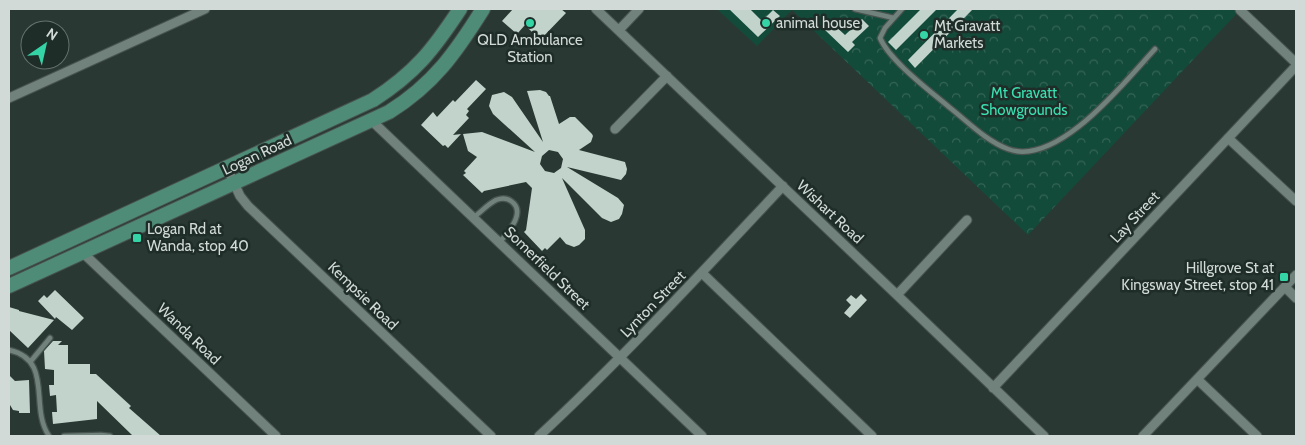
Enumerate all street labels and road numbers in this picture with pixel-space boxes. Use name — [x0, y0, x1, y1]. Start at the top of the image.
street label: Logan Road — [219, 131, 295, 179]
street label: Wishart Road — [793, 177, 867, 247]
street label: Lay Street — [1107, 187, 1163, 247]
street label: Somerfield Street — [500, 223, 594, 313]
street label: Kempsie Road — [324, 258, 402, 334]
street label: Lynton Street — [617, 267, 689, 341]
street label: Wanda Road — [154, 300, 224, 368]

